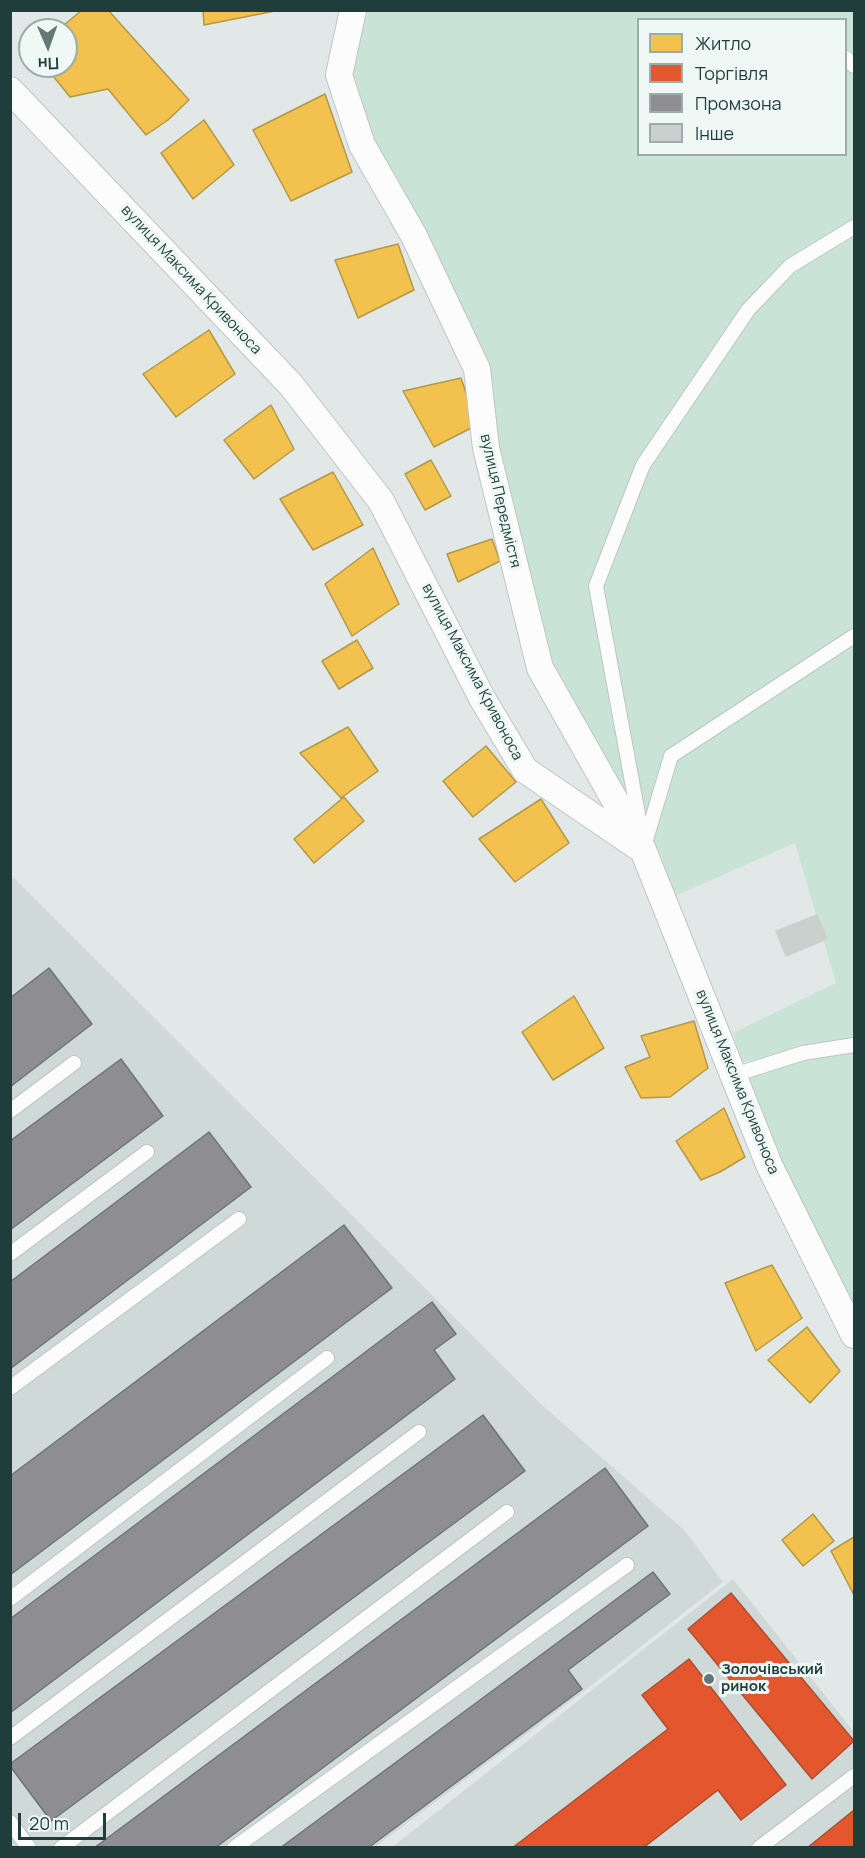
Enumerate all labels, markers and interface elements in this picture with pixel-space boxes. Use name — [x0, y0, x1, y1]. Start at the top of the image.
north arrow — [18, 18, 78, 78]
legend — [637, 18, 847, 156]
text: Житло — [695, 31, 751, 55]
text: Пн — [37, 53, 60, 75]
text: Торгівля — [695, 61, 768, 85]
text: Промзона — [695, 91, 782, 115]
text: Інше — [695, 121, 734, 145]
street label: вулиця Максима Кривоноса — [117, 202, 265, 358]
street label: вулиця Передмістя — [476, 432, 524, 570]
street label: вулиця Максима Кривоноса — [418, 581, 526, 763]
street label: вулиця Максима Кривоноса — [692, 987, 782, 1177]
place label: Золочівський ринок — [721, 1661, 823, 1696]
marker: Золочівський ринок — [702, 1672, 716, 1686]
scale bar — [21, 1801, 110, 1839]
text: 20 m — [29, 1811, 69, 1835]

